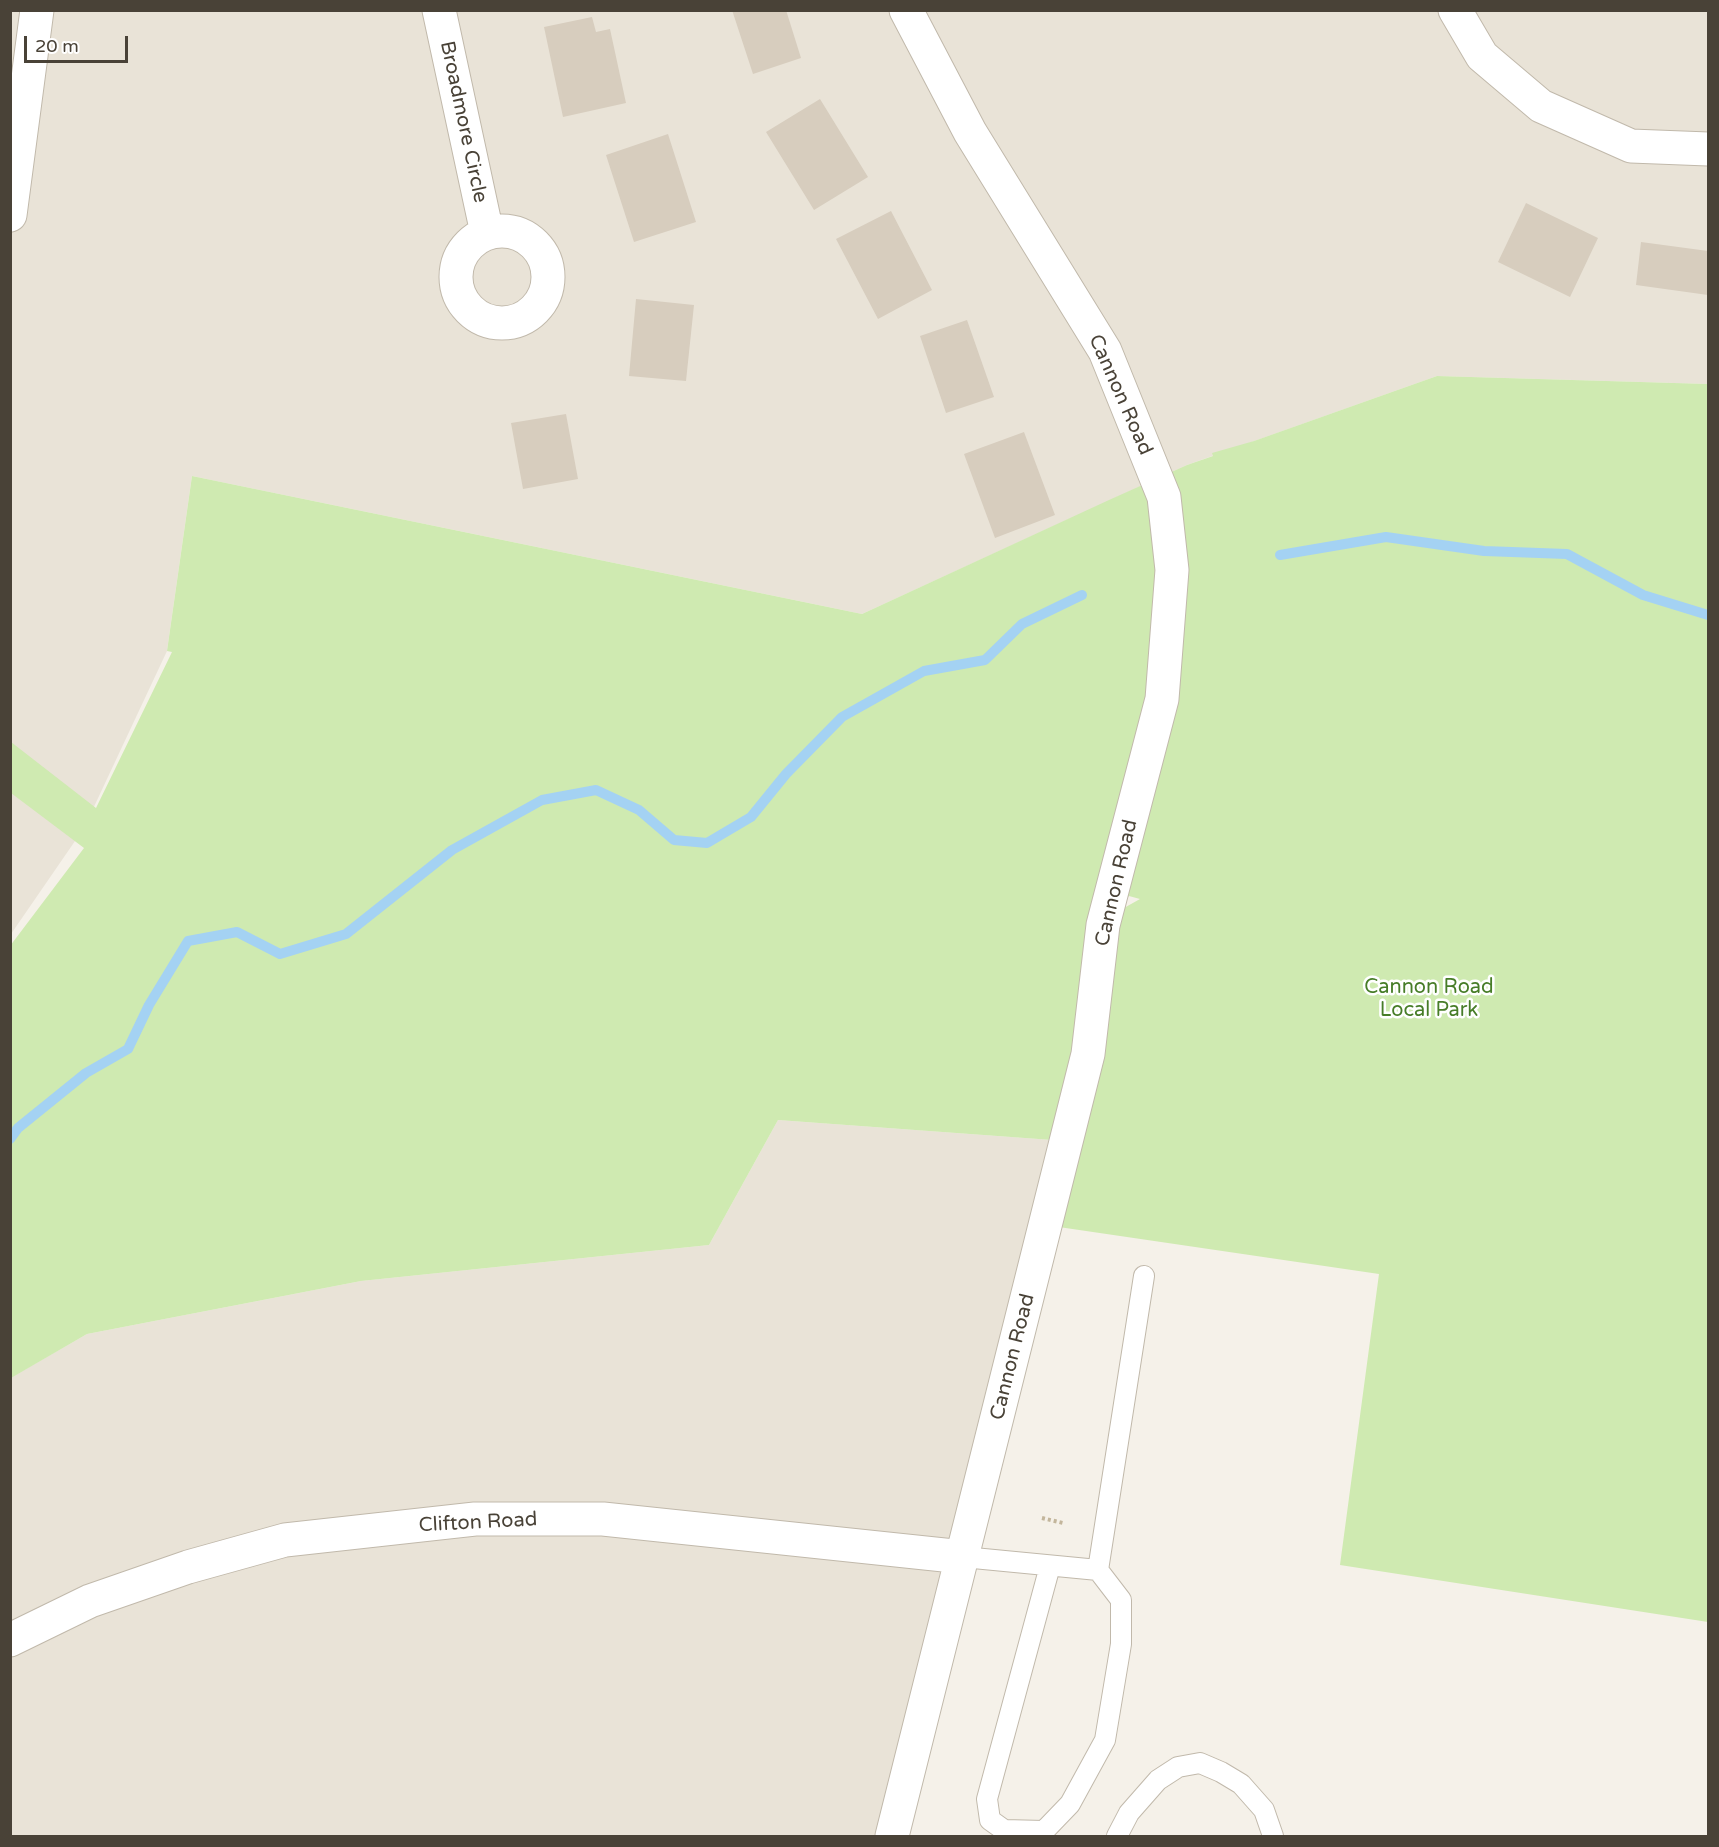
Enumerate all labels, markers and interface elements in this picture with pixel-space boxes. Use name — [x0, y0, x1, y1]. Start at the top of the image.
scale bar — [27, 24, 130, 62]
text: 20 m — [35, 35, 79, 57]
street label: Broadmore Circle — [434, 39, 492, 205]
street label: Cannon Road — [1083, 331, 1157, 459]
street label: Cannon Road — [1091, 817, 1143, 949]
park label: Cannon Road Local Park — [1364, 976, 1494, 1023]
street label: Cannon Road — [986, 1291, 1040, 1423]
street label: Clifton Road — [418, 1508, 538, 1538]

